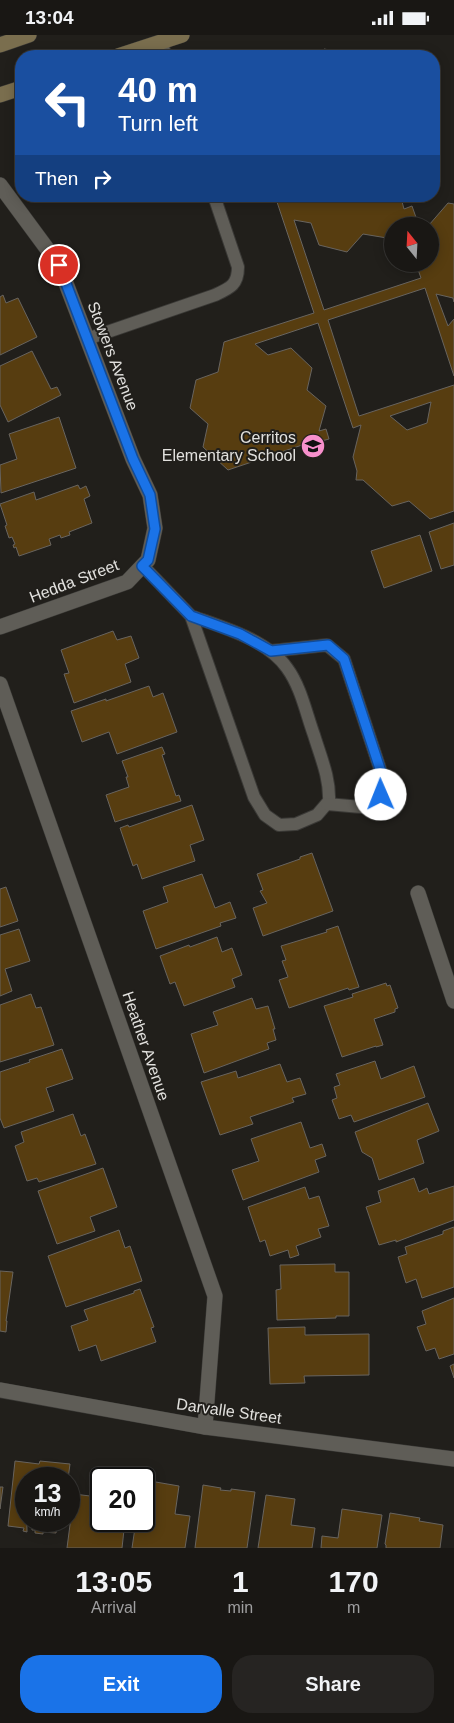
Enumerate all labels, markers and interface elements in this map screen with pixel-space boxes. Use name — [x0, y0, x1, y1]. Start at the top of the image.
text: 13:04 — [25, 7, 74, 28]
icon: left — [35, 70, 100, 135]
text: 40 m — [118, 70, 198, 109]
text: Turn left — [118, 111, 198, 136]
icon: right — [88, 165, 116, 193]
text: Then — [35, 168, 78, 189]
north arrow — [384, 217, 439, 273]
map controls — [384, 217, 439, 272]
pin — [38, 244, 80, 286]
icon: arrive — [45, 251, 73, 279]
street label: Stowers Avenue — [84, 299, 142, 413]
place label: Cerritos Elementary School — [162, 429, 296, 464]
school or university icon: Cerritos Elementary School — [300, 433, 326, 459]
street label: Hedda Street — [27, 556, 122, 606]
position arrow — [354, 768, 406, 820]
street label: Heather Avenue — [119, 989, 173, 1103]
street label: Darvalle Street — [175, 1395, 283, 1427]
speed limit sign: 20 — [90, 1467, 155, 1532]
text: 13 — [34, 1479, 61, 1507]
text: km/h — [34, 1505, 61, 1519]
text: 13:05 — [75, 1565, 152, 1598]
text: 1 — [232, 1565, 249, 1598]
text: 170 — [329, 1565, 379, 1598]
text: Arrival — [91, 1599, 136, 1616]
text: min — [227, 1599, 253, 1616]
text: m — [347, 1599, 360, 1616]
button: Exit — [20, 1655, 222, 1713]
button: Share — [232, 1655, 434, 1713]

